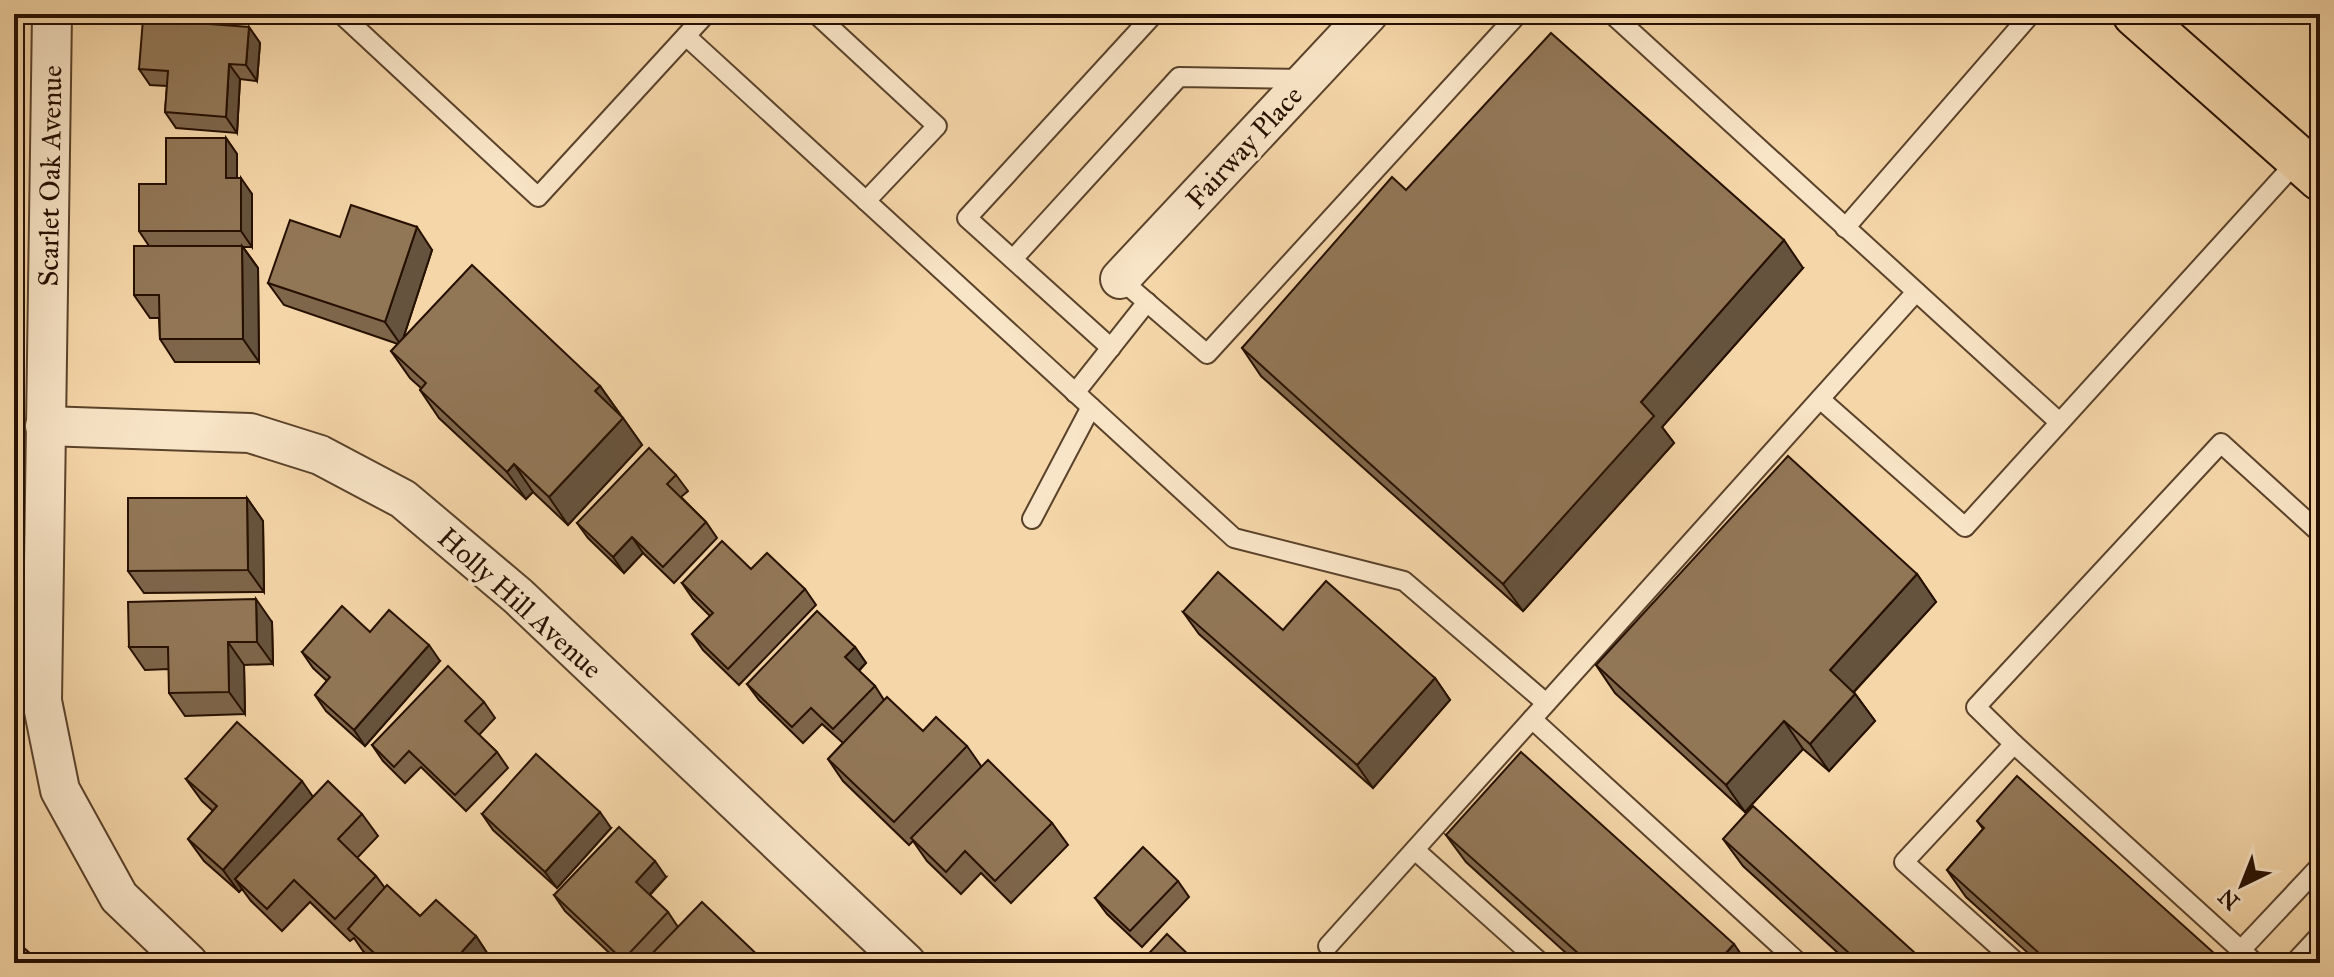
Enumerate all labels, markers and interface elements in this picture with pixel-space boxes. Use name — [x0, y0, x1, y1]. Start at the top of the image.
street label: Scarlet Oak Avenue — [31, 65, 69, 287]
street label: Fairway Place — [1178, 78, 1310, 216]
street label: Holly Hill Avenue — [431, 520, 609, 686]
north arrow — [2202, 845, 2282, 925]
text: N — [2212, 883, 2245, 916]

